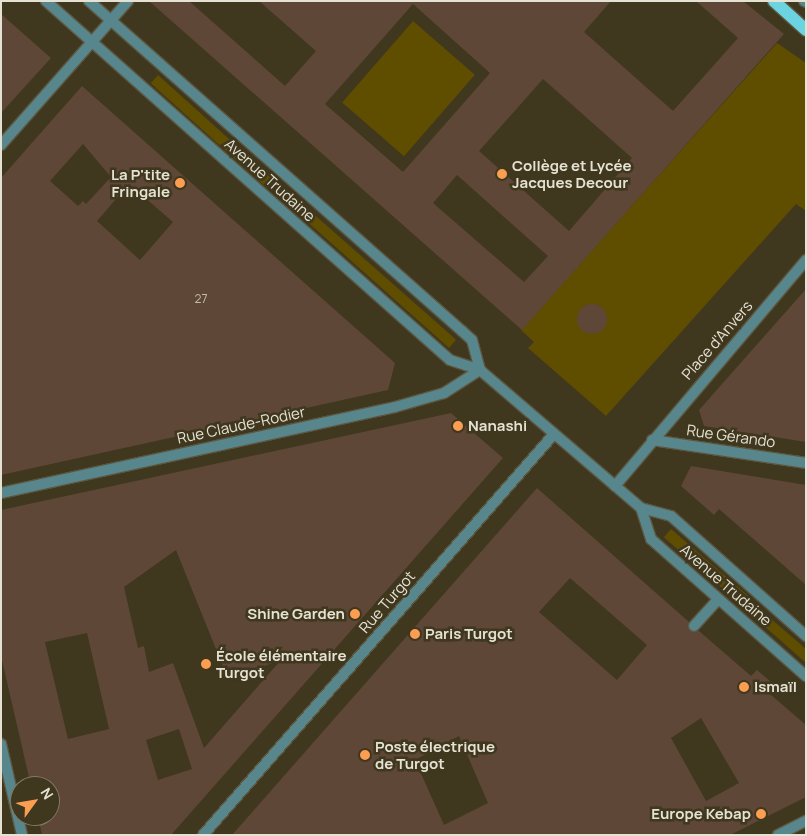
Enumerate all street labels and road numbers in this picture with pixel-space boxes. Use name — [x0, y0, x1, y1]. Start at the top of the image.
street label: Avenue Trudaine — [221, 135, 319, 225]
street label: Place d'Anvers — [678, 297, 756, 383]
street label: Rue Claude-Rodier — [175, 403, 307, 447]
street label: Rue Gérando — [685, 421, 777, 451]
street label: Avenue Trudaine — [677, 540, 775, 630]
street label: Rue Turgot — [355, 567, 419, 637]

